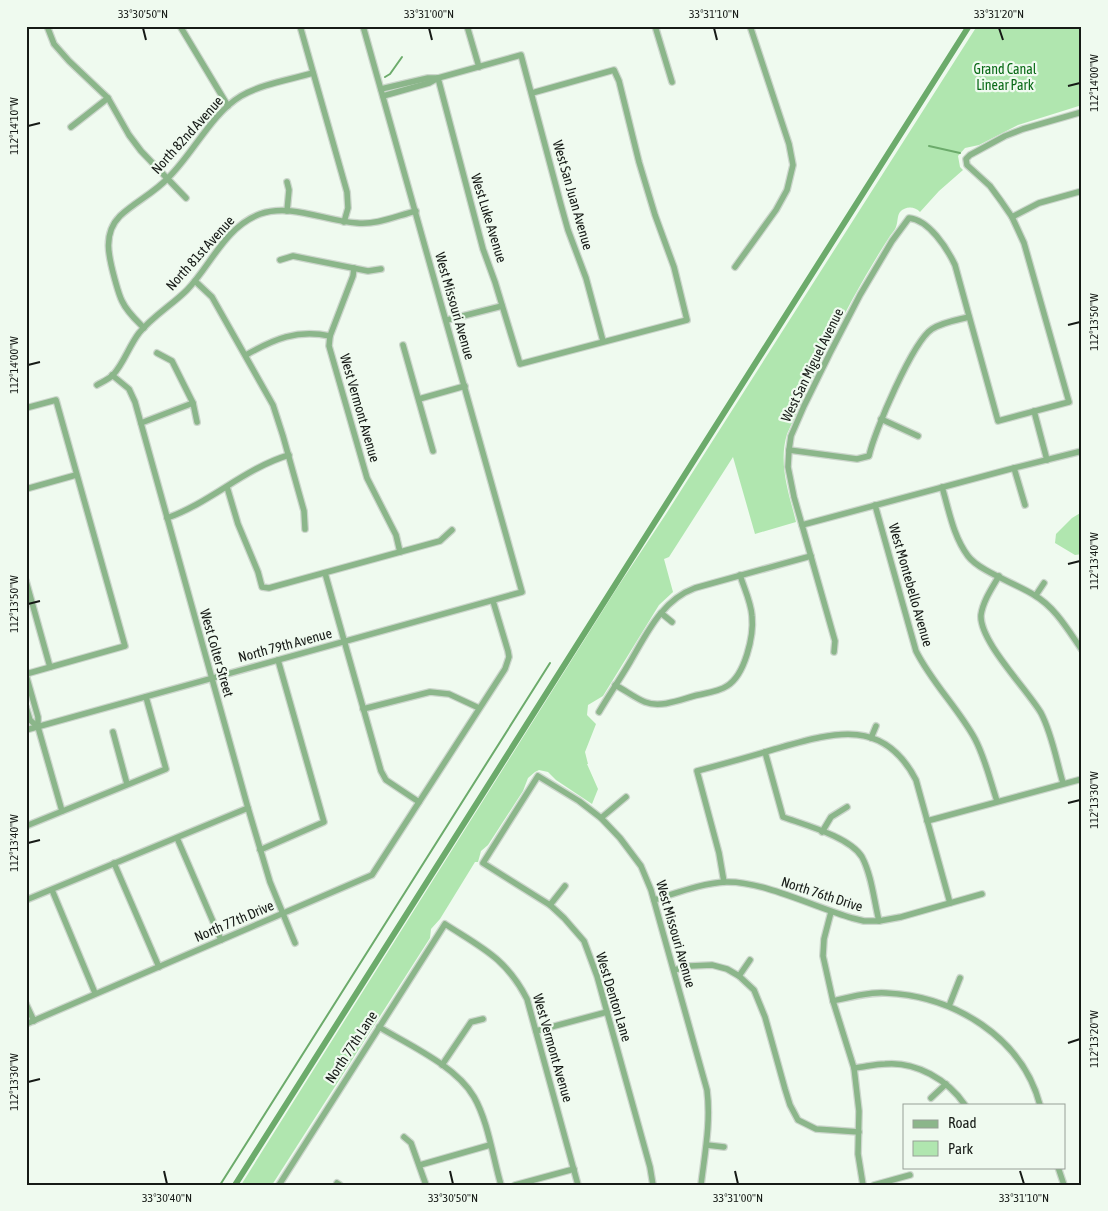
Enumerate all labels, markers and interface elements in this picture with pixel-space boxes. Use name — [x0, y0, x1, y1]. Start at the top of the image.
text: 33°30'50"N — [118, 7, 168, 21]
text: 33°31'00"N — [404, 7, 454, 21]
text: 33°31'10"N — [689, 7, 739, 21]
text: 33°31'20"N — [974, 7, 1024, 21]
text: 112°14'00"W — [1087, 54, 1101, 112]
park label: Grand Canal Linear Park — [974, 61, 1037, 93]
street label: North 82nd Avenue — [148, 93, 226, 177]
text: 112°14'10"W — [7, 97, 21, 155]
street label: West San Juan Avenue — [550, 138, 596, 252]
street label: West Luke Avenue — [468, 172, 510, 264]
street label: North 81st Avenue — [162, 213, 238, 293]
street label: West Missouri Avenue — [432, 251, 478, 361]
text: 112°13'50"W — [1087, 293, 1101, 351]
street label: West San Miguel Avenue — [778, 306, 846, 424]
text: 112°14'00"W — [7, 336, 21, 394]
street label: West Vermont Avenue — [337, 352, 383, 464]
street label: West Montebello Avenue — [886, 522, 936, 648]
text: 112°13'40"W — [1087, 532, 1101, 590]
text: 112°13'50"W — [7, 575, 21, 633]
street label: West Colter Street — [197, 607, 237, 699]
street label: North 79th Avenue — [236, 625, 334, 665]
text: 112°13'30"W — [1087, 771, 1101, 829]
text: 112°13'40"W — [7, 814, 21, 872]
street label: North 76th Drive — [779, 873, 865, 915]
street label: West Missouri Avenue — [653, 879, 699, 989]
street label: North 77th Drive — [192, 897, 276, 945]
street label: West Denton Lane — [593, 951, 635, 1043]
street label: West Vermont Avenue — [530, 992, 576, 1104]
street label: North 77th Lane — [322, 1008, 380, 1086]
text: 112°13'20"W — [1087, 1010, 1101, 1068]
text: 112°13'30"W — [7, 1053, 21, 1111]
legend — [903, 1104, 1066, 1168]
text: Road — [948, 1114, 977, 1131]
text: Park — [948, 1140, 973, 1157]
text: 33°30'40"N — [142, 1191, 192, 1205]
text: 33°30'50"N — [428, 1191, 478, 1205]
text: 33°31'00"N — [713, 1191, 763, 1205]
text: 33°31'10"N — [999, 1191, 1049, 1205]

